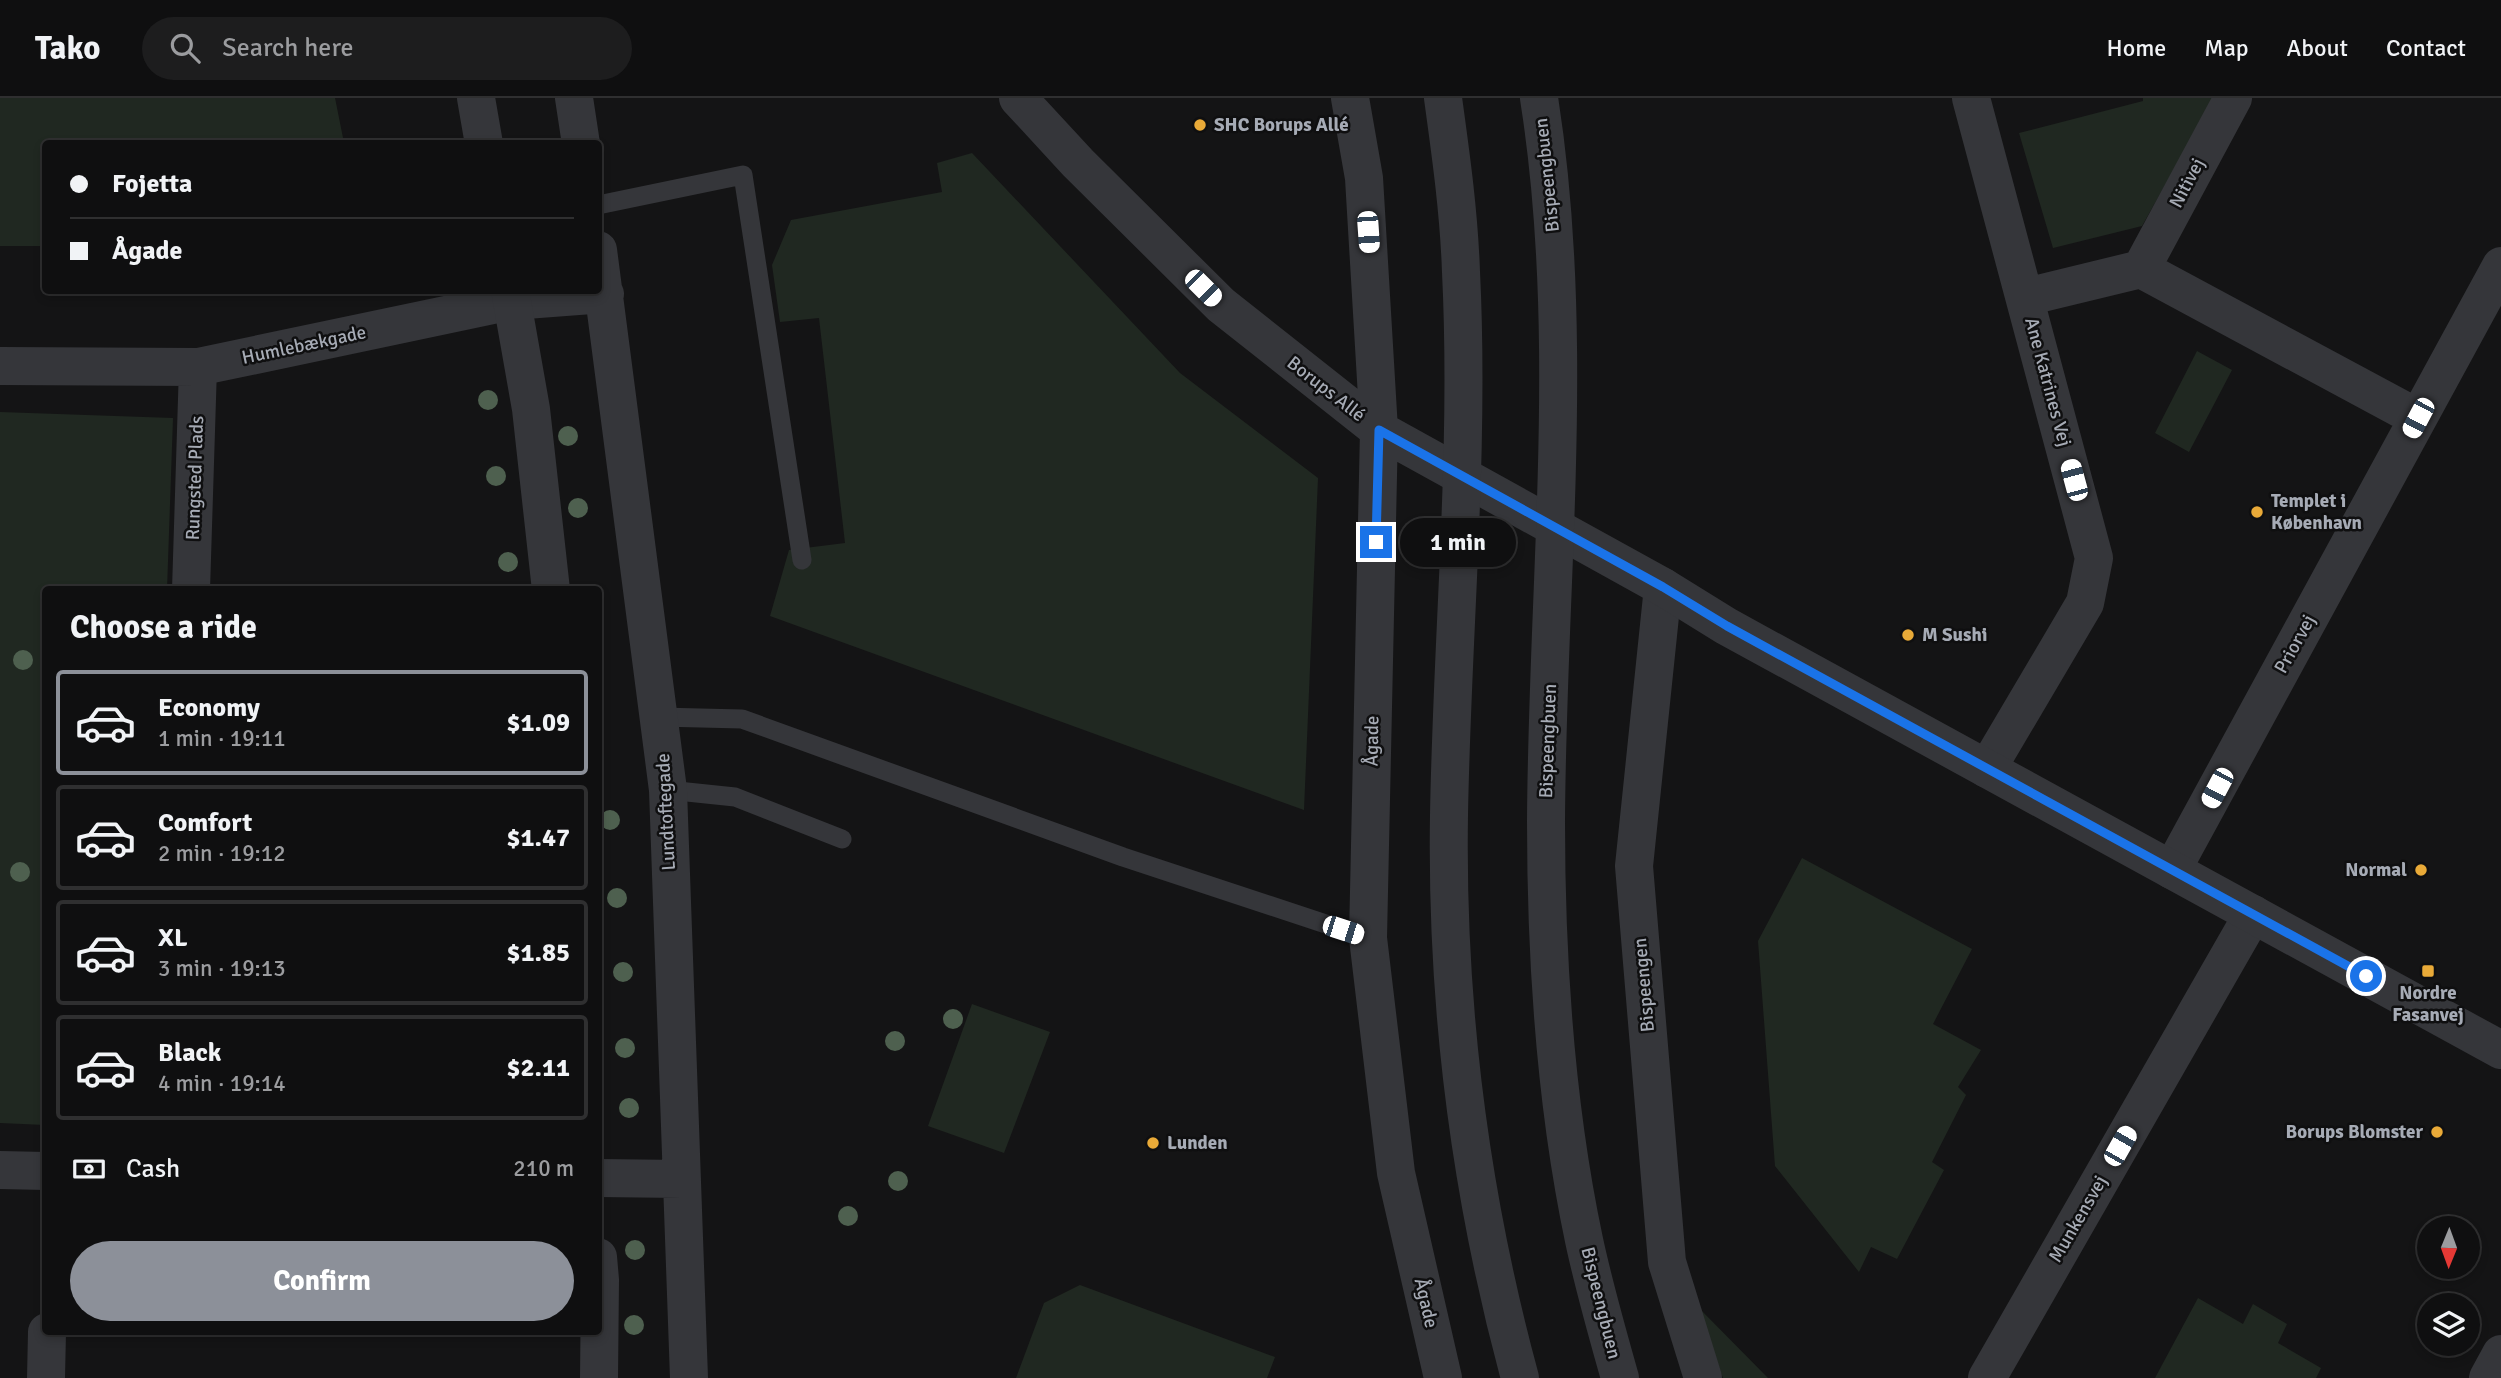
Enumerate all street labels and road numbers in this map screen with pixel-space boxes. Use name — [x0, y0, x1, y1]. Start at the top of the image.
street label: Bispeengbuen — [1529, 117, 1565, 233]
street label: Nitivej — [2164, 154, 2210, 212]
street label: Ane Katrines Vej — [2019, 315, 2077, 449]
street label: Humlebækgade — [240, 320, 368, 370]
street label: Borups Allé — [1282, 351, 1370, 427]
street label: Rungsted Plads — [181, 415, 209, 541]
street label: Priorvej — [2269, 610, 2321, 678]
street label: Bispeengbuen — [1534, 683, 1562, 799]
street label: Ågade — [1360, 715, 1384, 767]
street label: Lundtoftegade — [651, 753, 681, 871]
street label: Bispeengen — [1628, 937, 1660, 1033]
street label: Munkensvej — [2043, 1171, 2113, 1267]
street label: Bispeengbuen — [1575, 1244, 1627, 1362]
street label: Ågade — [1409, 1276, 1443, 1330]

